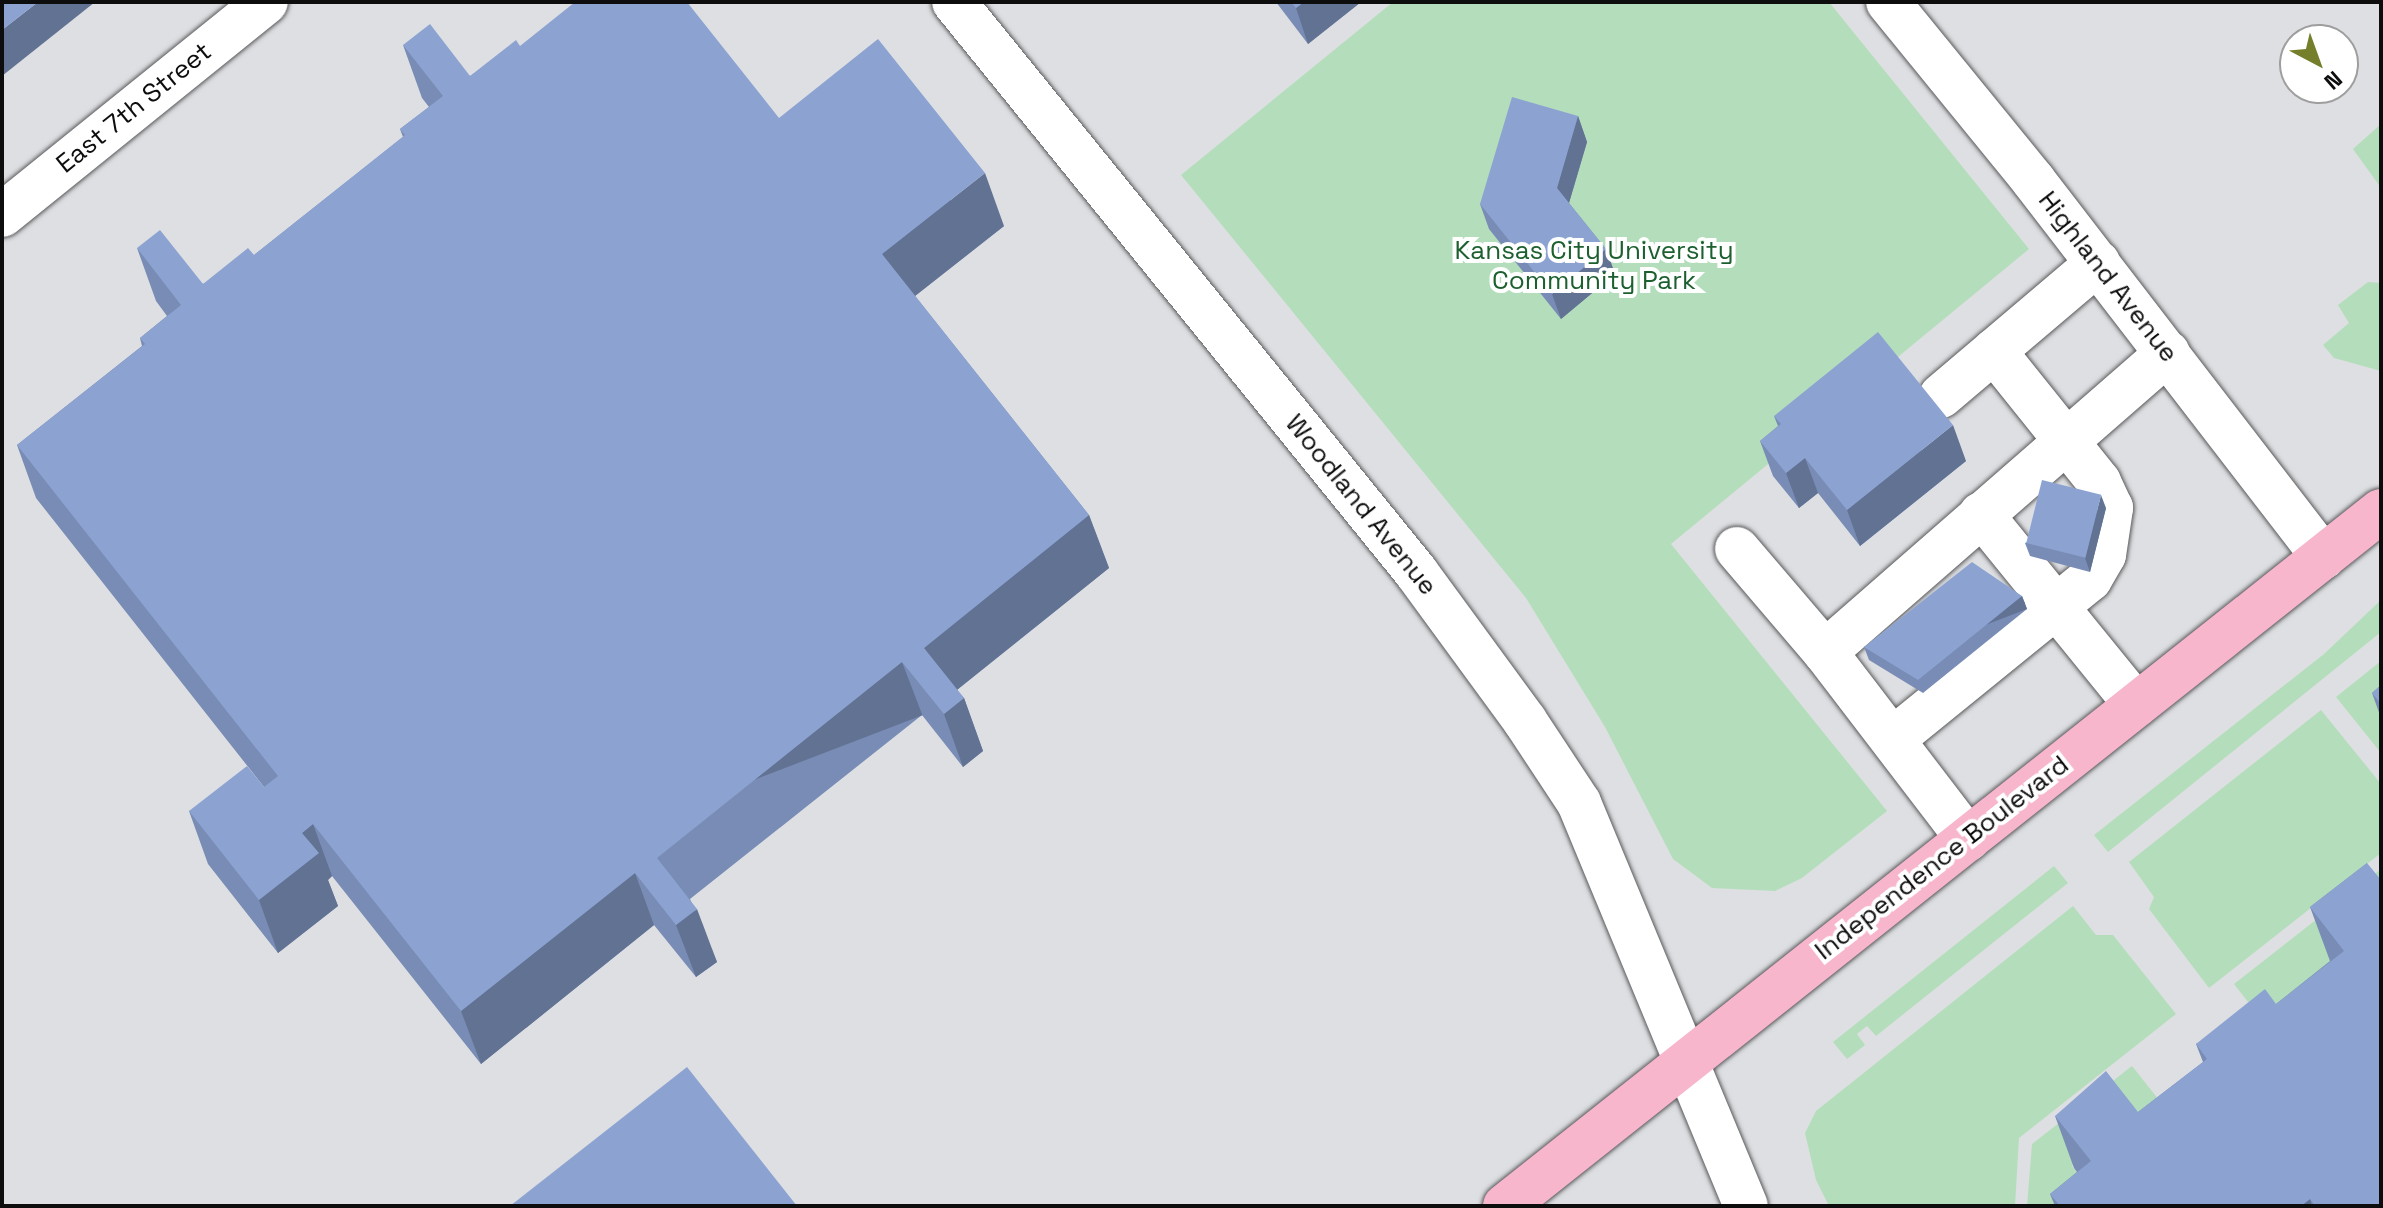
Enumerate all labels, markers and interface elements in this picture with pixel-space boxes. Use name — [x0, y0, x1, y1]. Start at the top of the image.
north arrow — [2279, 24, 2359, 104]
street label: East 7th Street — [50, 36, 218, 180]
text: N — [2319, 65, 2348, 96]
street label: Highland Avenue — [2032, 185, 2184, 369]
park label: Kansas City University Community Park — [1454, 235, 1734, 296]
street label: Woodland Avenue — [1278, 408, 1444, 602]
street label: Independence Boulevard — [1809, 749, 2075, 967]

